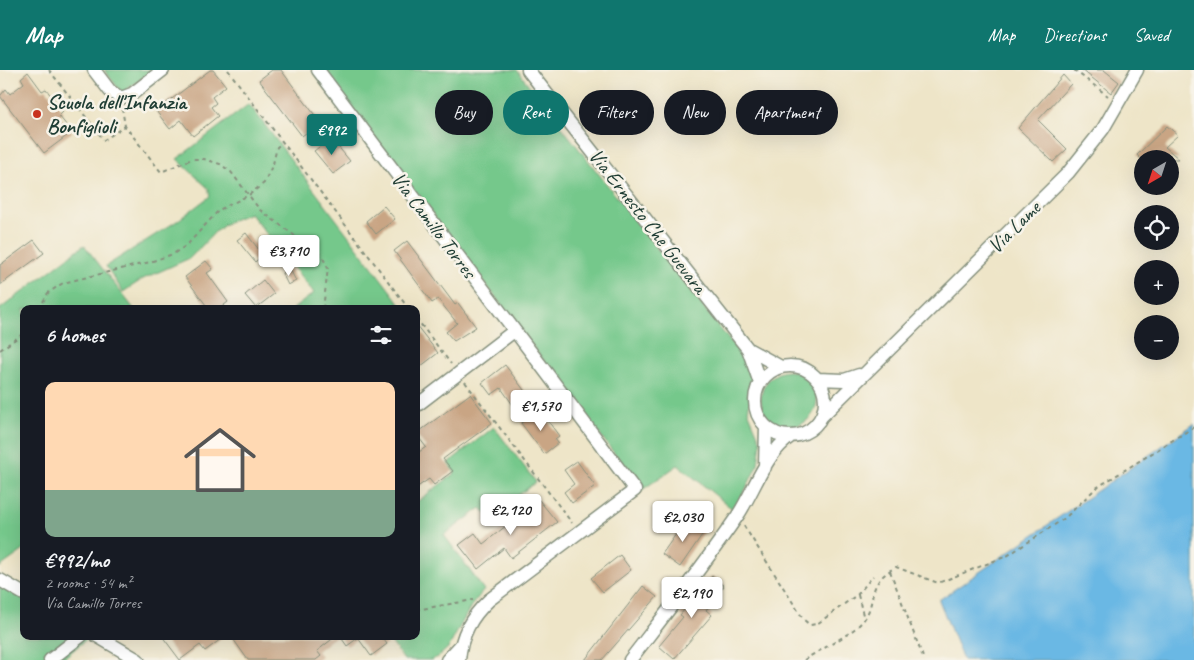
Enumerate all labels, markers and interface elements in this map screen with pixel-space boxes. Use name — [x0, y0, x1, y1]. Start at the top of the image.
text: Map — [25, 20, 62, 50]
text: Map — [988, 24, 1015, 46]
text: Directions — [1043, 24, 1106, 46]
text: Saved — [1134, 24, 1169, 46]
place label: Scuola dell'Infanzia Bonfiglioli — [47, 89, 188, 139]
chip: Buy — [435, 90, 493, 135]
chip: Rent — [503, 90, 569, 135]
chip: Filters — [579, 90, 654, 135]
chip: New — [664, 90, 726, 135]
chip: Apartment — [736, 90, 838, 135]
marker: Scuola dell'Infanzia Bonfiglioli — [31, 108, 43, 120]
pin: €992 — [302, 114, 362, 156]
text: €992 — [318, 120, 346, 140]
street label: Via Ernesto Che Guevara — [583, 143, 714, 301]
north arrow — [1134, 150, 1179, 195]
map controls — [1134, 150, 1179, 360]
street label: Via Camillo Torres — [386, 167, 483, 285]
street label: Via Lame — [982, 194, 1047, 259]
button: locate — [1134, 205, 1179, 250]
pin: €3,710 — [248, 234, 330, 277]
text: €3,710 — [269, 241, 309, 261]
button: + — [1134, 260, 1179, 305]
button: − — [1134, 315, 1179, 360]
icon: filters — [367, 321, 395, 349]
text: 6 homes — [45, 322, 105, 348]
pin: €1,570 — [500, 390, 582, 432]
text: €1,570 — [522, 396, 560, 416]
icon: home — [175, 415, 265, 505]
pin: €2,120 — [470, 494, 552, 536]
text: €2,120 — [491, 500, 531, 520]
pin: €2,030 — [642, 500, 724, 543]
text: €2,030 — [663, 507, 703, 527]
text: €992/mo — [45, 547, 109, 573]
text: 2 rooms · 54 m² — [45, 573, 131, 593]
pin: €2,190 — [651, 576, 733, 619]
text: €2,190 — [673, 583, 711, 603]
text: Via Camillo Torres — [45, 593, 141, 613]

